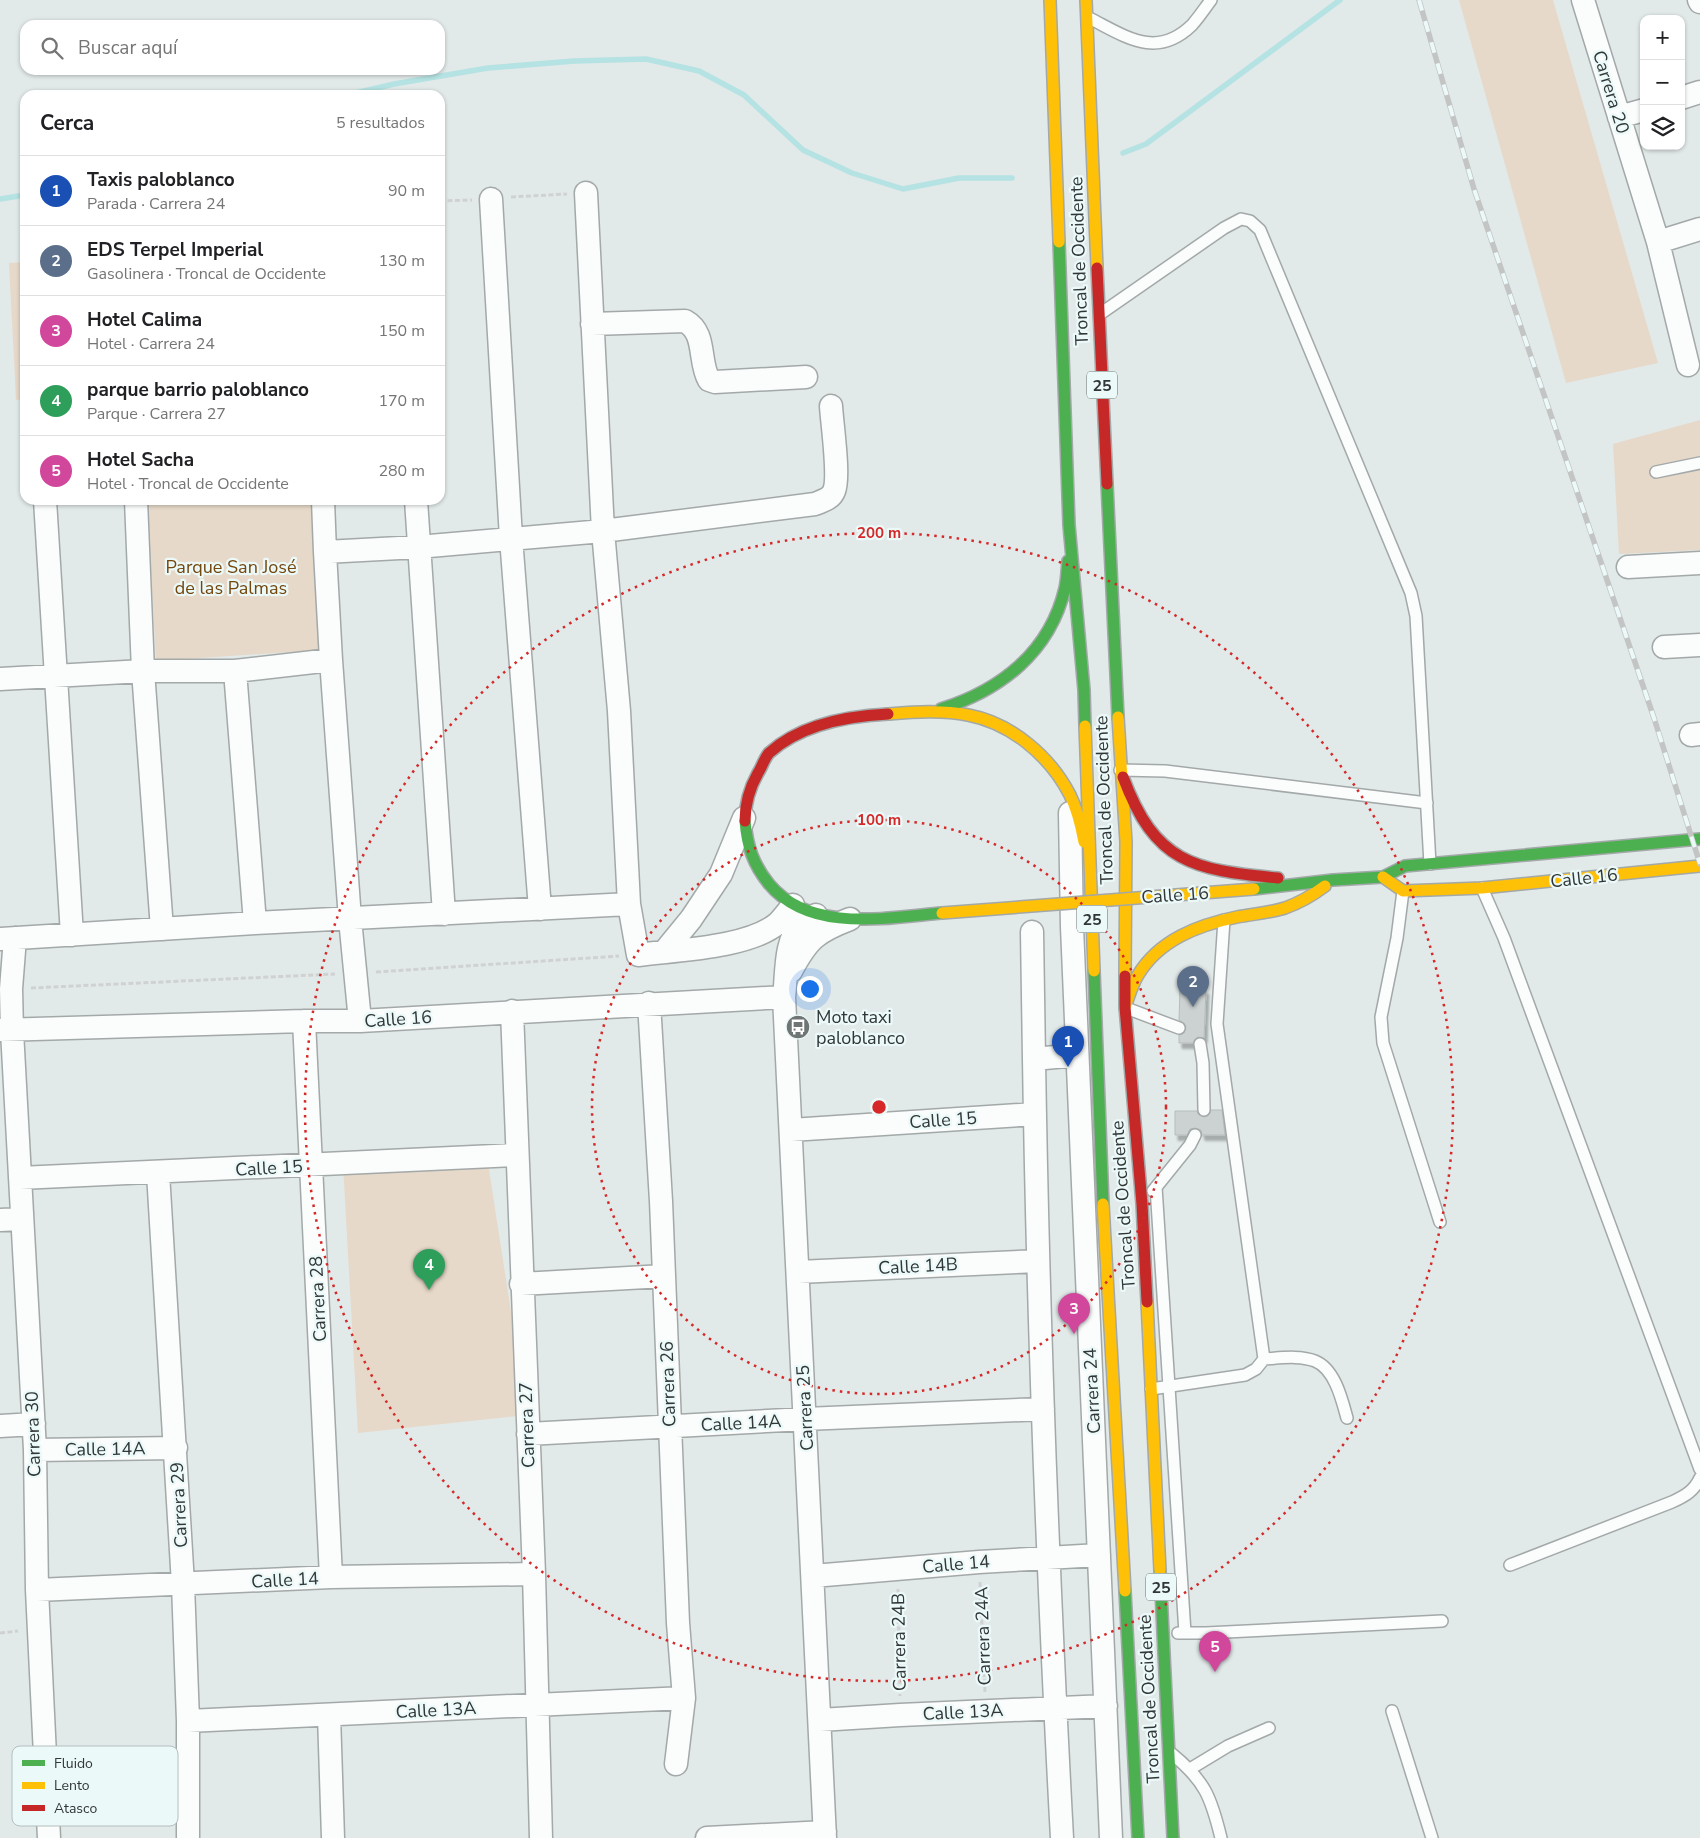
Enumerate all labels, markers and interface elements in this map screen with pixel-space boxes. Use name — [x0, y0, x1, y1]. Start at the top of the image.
map controls — [1640, 15, 1685, 150]
button: + — [1640, 15, 1685, 60]
search box — [20, 20, 445, 75]
icon: search — [38, 34, 66, 62]
text: Buscar aquí — [78, 35, 177, 61]
street label: Carrera 20 — [1587, 47, 1635, 137]
button: − — [1640, 60, 1685, 105]
button: layers — [1640, 105, 1685, 150]
text: Cerca — [40, 109, 94, 137]
text: 5 resultados — [336, 112, 425, 134]
text: Taxis paloblanco — [87, 167, 235, 193]
street label: Troncal de Occidente — [1064, 176, 1094, 346]
text: 1 — [51, 180, 61, 202]
text: 90 m — [388, 180, 425, 202]
text: Parada · Carrera 24 — [87, 193, 225, 215]
text: EDS Terpel Imperial — [87, 237, 263, 263]
text: 2 — [51, 250, 61, 272]
text: 130 m — [378, 250, 425, 272]
text: Gasolinera · Troncal de Occidente — [87, 263, 326, 285]
text: Hotel Calima — [87, 307, 202, 333]
text: 3 — [51, 320, 61, 342]
text: 150 m — [378, 320, 425, 342]
text: Hotel · Carrera 24 — [87, 333, 215, 355]
road number: 25 — [1087, 372, 1117, 398]
text: parque barrio paloblanco — [87, 377, 309, 403]
text: 4 — [51, 390, 61, 412]
text: 170 m — [378, 390, 425, 412]
text: Parque · Carrera 27 — [87, 403, 226, 425]
text: Hotel Sacha — [87, 447, 194, 473]
text: 5 — [51, 460, 61, 482]
text: 280 m — [378, 460, 425, 482]
text: Hotel · Troncal de Occidente — [87, 473, 289, 495]
text: 200 m — [857, 523, 901, 543]
park label: Parque San José de las Palmas — [165, 555, 297, 600]
street label: Troncal de Occidente — [1089, 715, 1119, 885]
text: 100 m — [857, 810, 901, 830]
street label: Calle 16 — [1549, 863, 1619, 893]
street label: Calle 16 — [1140, 881, 1210, 909]
road number: 25 — [1077, 906, 1107, 932]
pin: 2 — [1177, 966, 1209, 1007]
your location — [797, 976, 823, 1002]
street label: Calle 16 — [363, 1005, 433, 1033]
place label: Moto taxi paloblanco — [816, 1005, 905, 1050]
bus stop icon: Moto taxi paloblanco — [785, 1014, 811, 1040]
pin: 1 — [1052, 1026, 1084, 1067]
centre of rings — [870, 1098, 888, 1116]
street label: Calle 15 — [908, 1106, 978, 1134]
street label: Troncal de Occidente — [1105, 1120, 1141, 1290]
street label: Calle 15 — [235, 1154, 303, 1182]
pin: 4 — [413, 1249, 445, 1290]
street label: Calle 14B — [877, 1252, 959, 1280]
street label: Carrera 28 — [304, 1256, 332, 1342]
pin: 3 — [1058, 1293, 1090, 1334]
street label: Carrera 26 — [655, 1341, 681, 1427]
street label: Carrera 24 — [1078, 1347, 1106, 1434]
street label: Carrera 25 — [791, 1365, 819, 1451]
street label: Carrera 27 — [514, 1382, 540, 1468]
street label: Carrera 30 — [20, 1391, 46, 1477]
street label: Calle 14A — [700, 1409, 782, 1437]
street label: Calle 14A — [64, 1436, 146, 1462]
street label: Carrera 29 — [165, 1462, 193, 1548]
street label: Calle 14 — [921, 1549, 991, 1579]
street label: Calle 14 — [251, 1566, 320, 1594]
road number: 25 — [1146, 1574, 1176, 1600]
street label: Carrera 24A — [969, 1586, 997, 1686]
street label: Carrera 24B — [886, 1593, 912, 1691]
street label: Troncal de Occidente — [1133, 1614, 1165, 1784]
pin: 5 — [1199, 1631, 1231, 1672]
street label: Calle 13A — [395, 1696, 477, 1724]
street label: Calle 13A — [922, 1698, 1004, 1726]
legend — [12, 1746, 178, 1826]
text: Fluido — [54, 1754, 93, 1773]
text: Lento — [54, 1776, 90, 1795]
text: Atasco — [54, 1799, 97, 1818]

